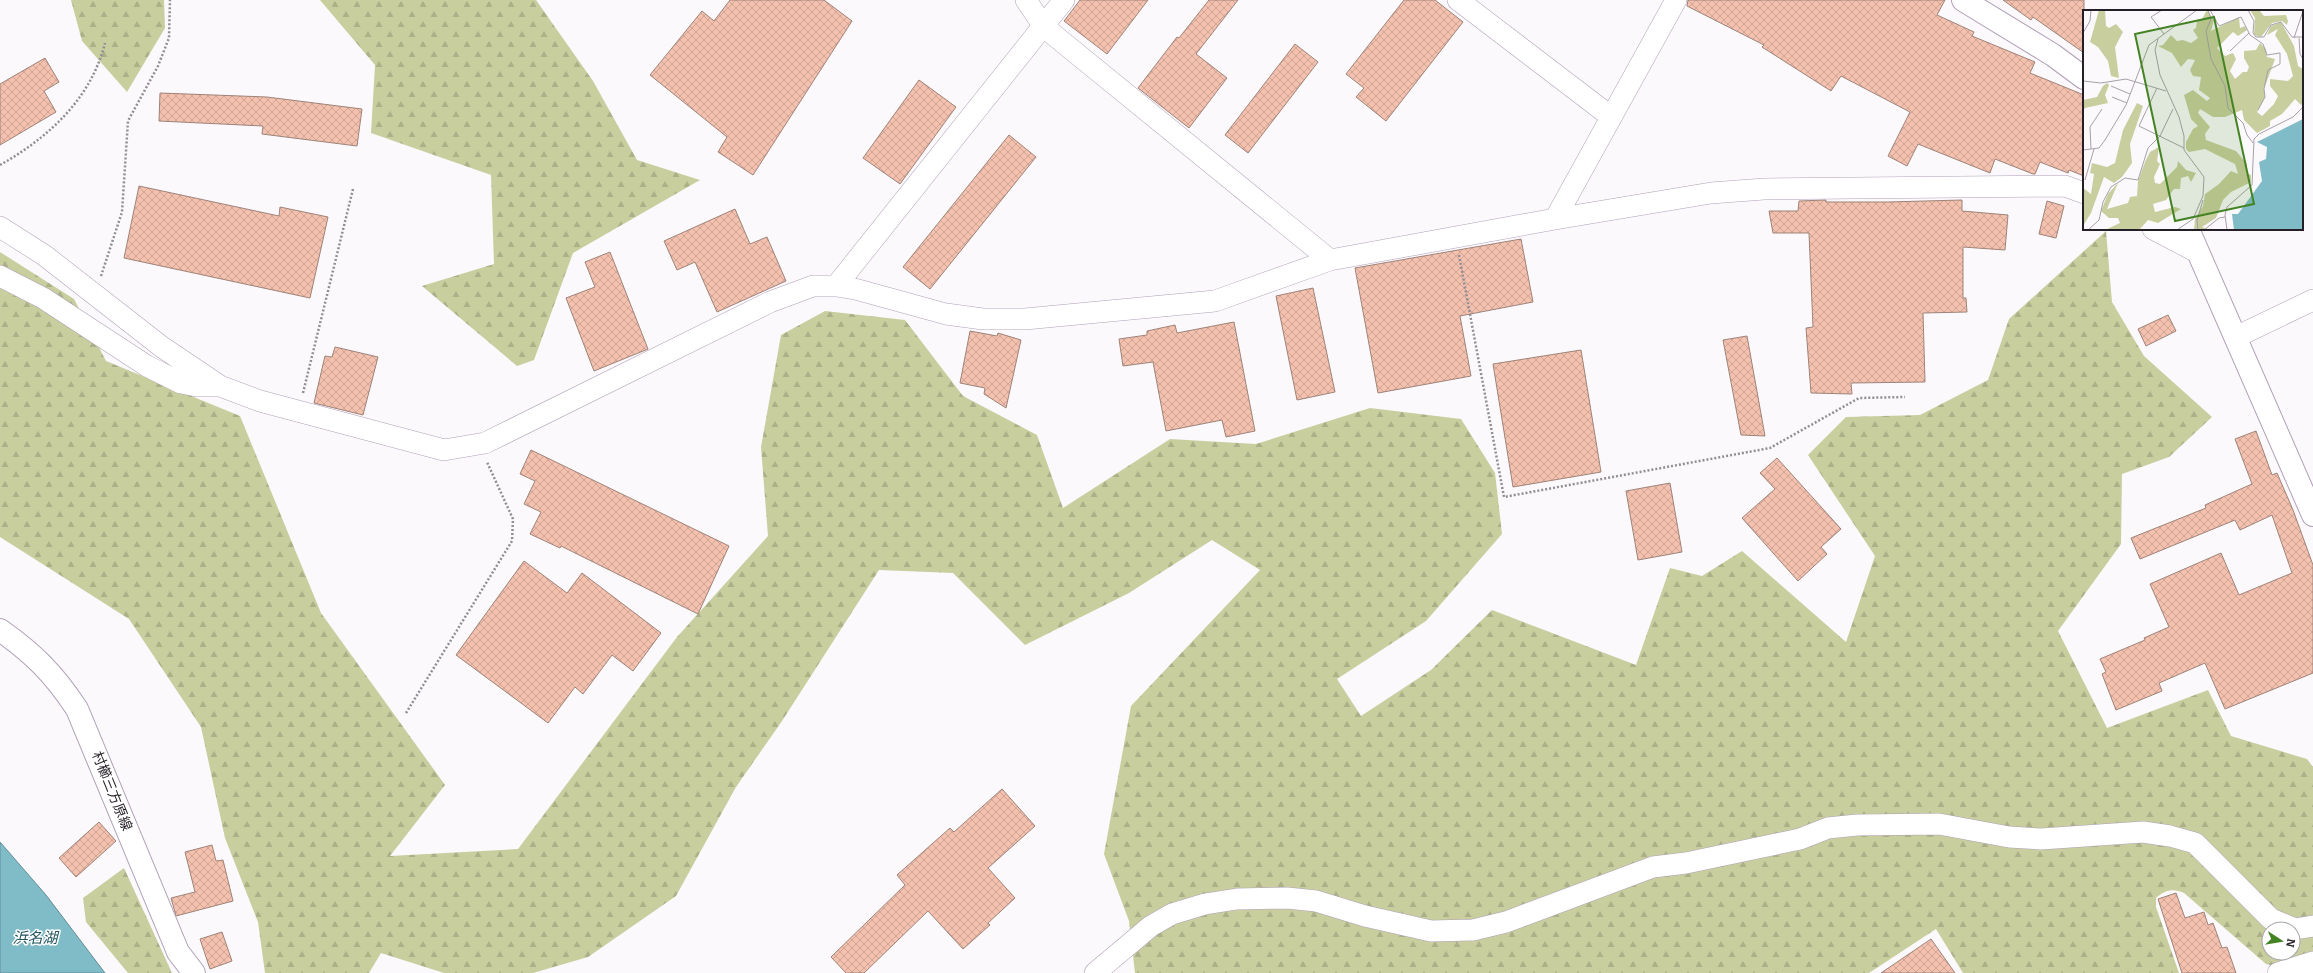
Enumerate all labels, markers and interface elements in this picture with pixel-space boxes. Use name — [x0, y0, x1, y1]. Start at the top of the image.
inset map — [2083, 10, 2303, 230]
street label: 村櫛三方原線 — [88, 749, 136, 833]
north arrow — [2261, 921, 2301, 961]
water label: 浜名湖 — [12, 929, 59, 947]
text: N — [2283, 937, 2298, 949]

